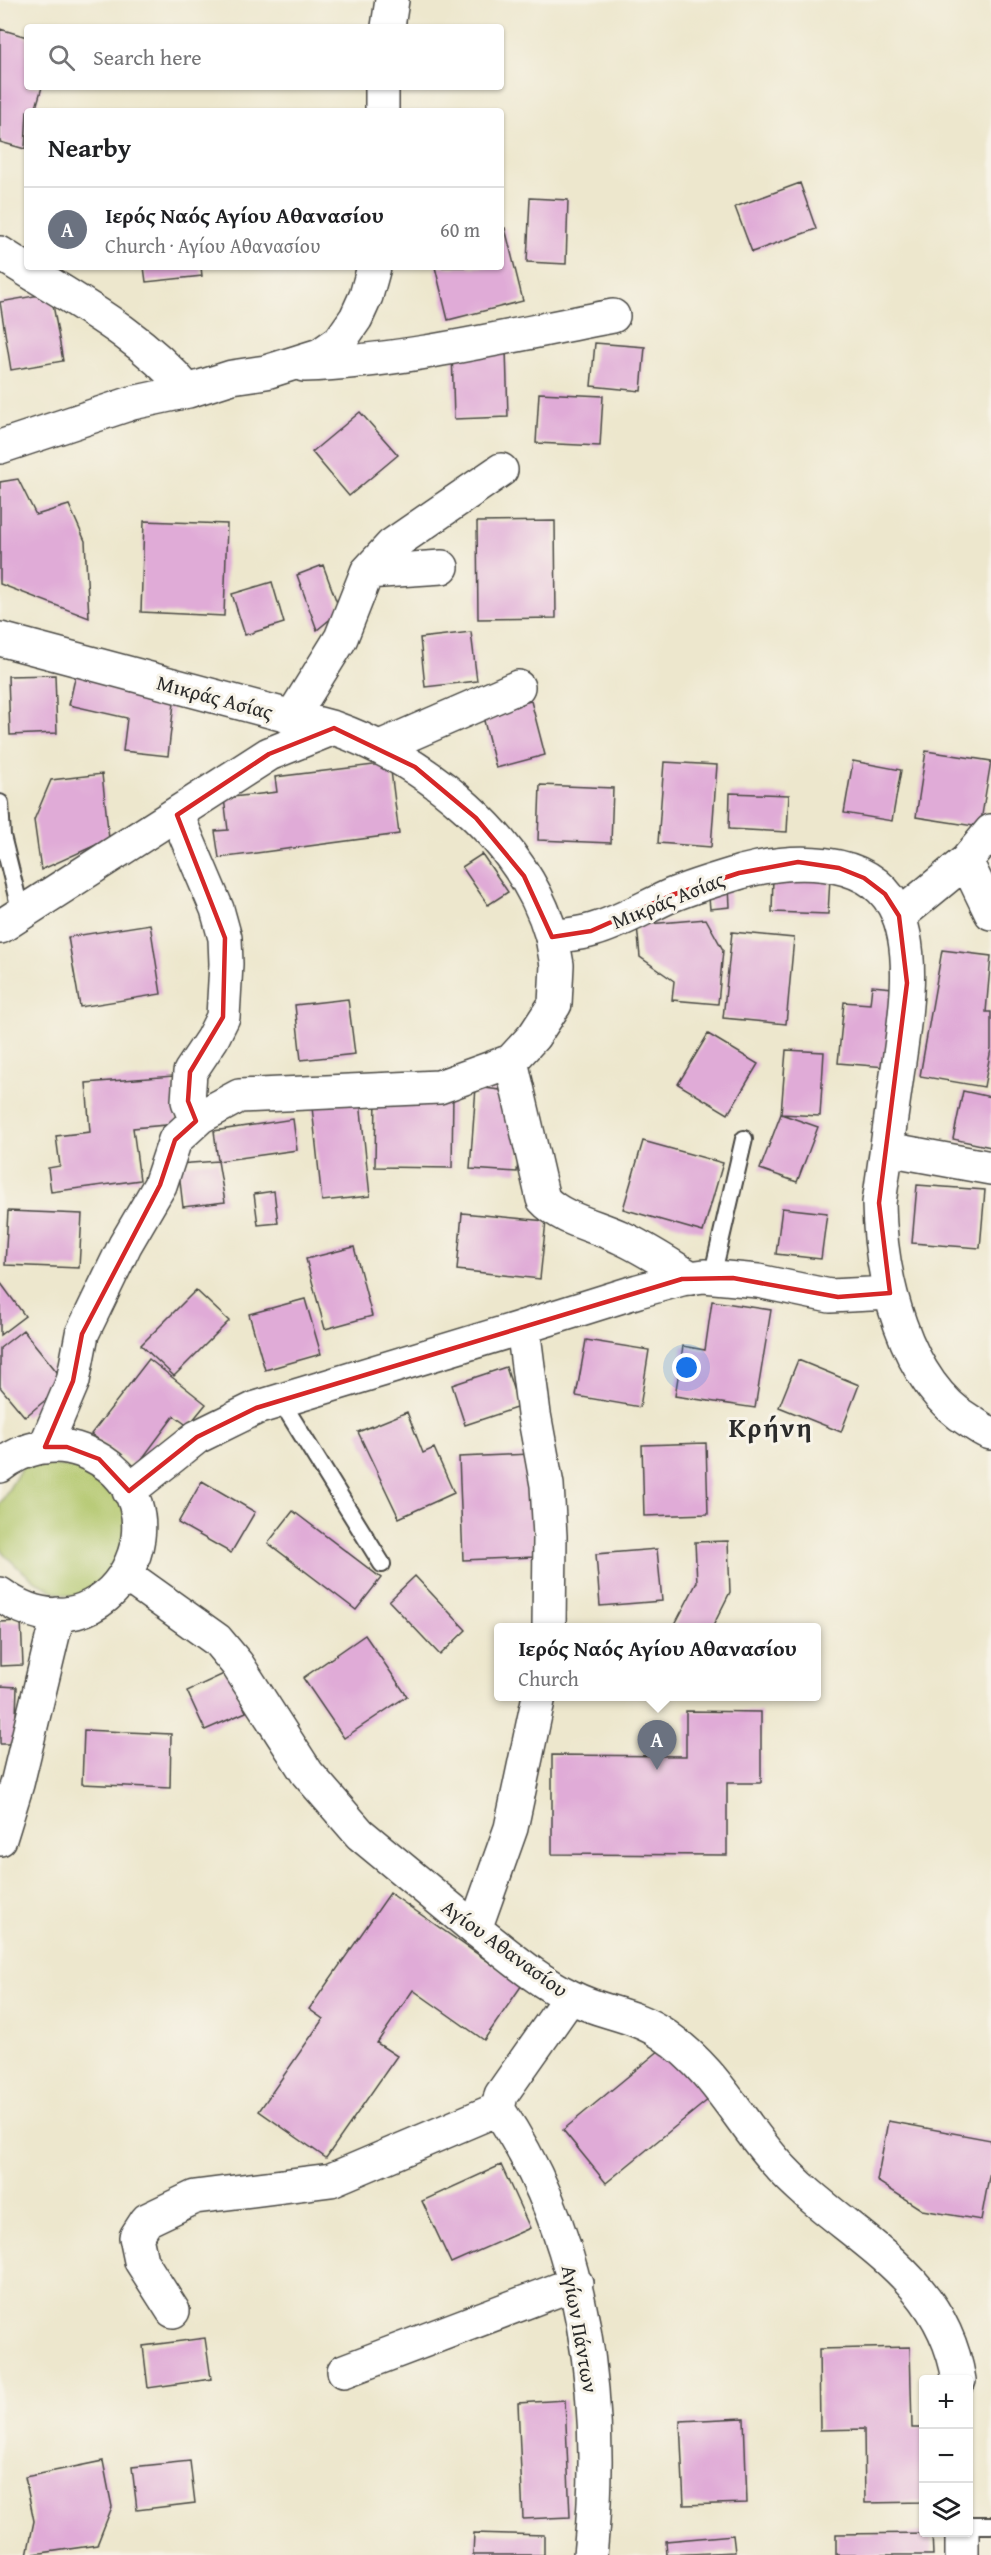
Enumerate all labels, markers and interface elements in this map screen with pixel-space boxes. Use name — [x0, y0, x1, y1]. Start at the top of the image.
search box — [24, 24, 504, 90]
icon: search — [45, 41, 78, 74]
text: Search here — [93, 41, 202, 73]
text: Nearby — [48, 128, 131, 167]
text: Ιερός Ναός Αγίου Αθανασίου — [105, 199, 384, 231]
text: A — [61, 215, 74, 244]
text: 60 m — [440, 215, 480, 244]
text: Church · Αγίου Αθανασίου — [105, 231, 320, 260]
street label: Μικράς Ασίας — [153, 667, 277, 727]
street label: Μικράς Ασίας — [607, 863, 729, 937]
your location — [672, 1353, 701, 1382]
district label: Κρήνη — [729, 1407, 813, 1447]
popup — [494, 1623, 821, 1701]
text: Ιερός Ναός Αγίου Αθανασίου — [518, 1632, 797, 1664]
text: Church — [518, 1664, 579, 1693]
pin: A — [638, 1720, 676, 1770]
street label: Αγίου Αθανασίου — [435, 1891, 575, 2005]
street label: Αγίων Πάντων — [554, 2263, 606, 2395]
map controls — [919, 2375, 973, 2537]
button: + — [919, 2375, 973, 2429]
button: − — [919, 2429, 973, 2483]
button: layers — [919, 2483, 973, 2537]

